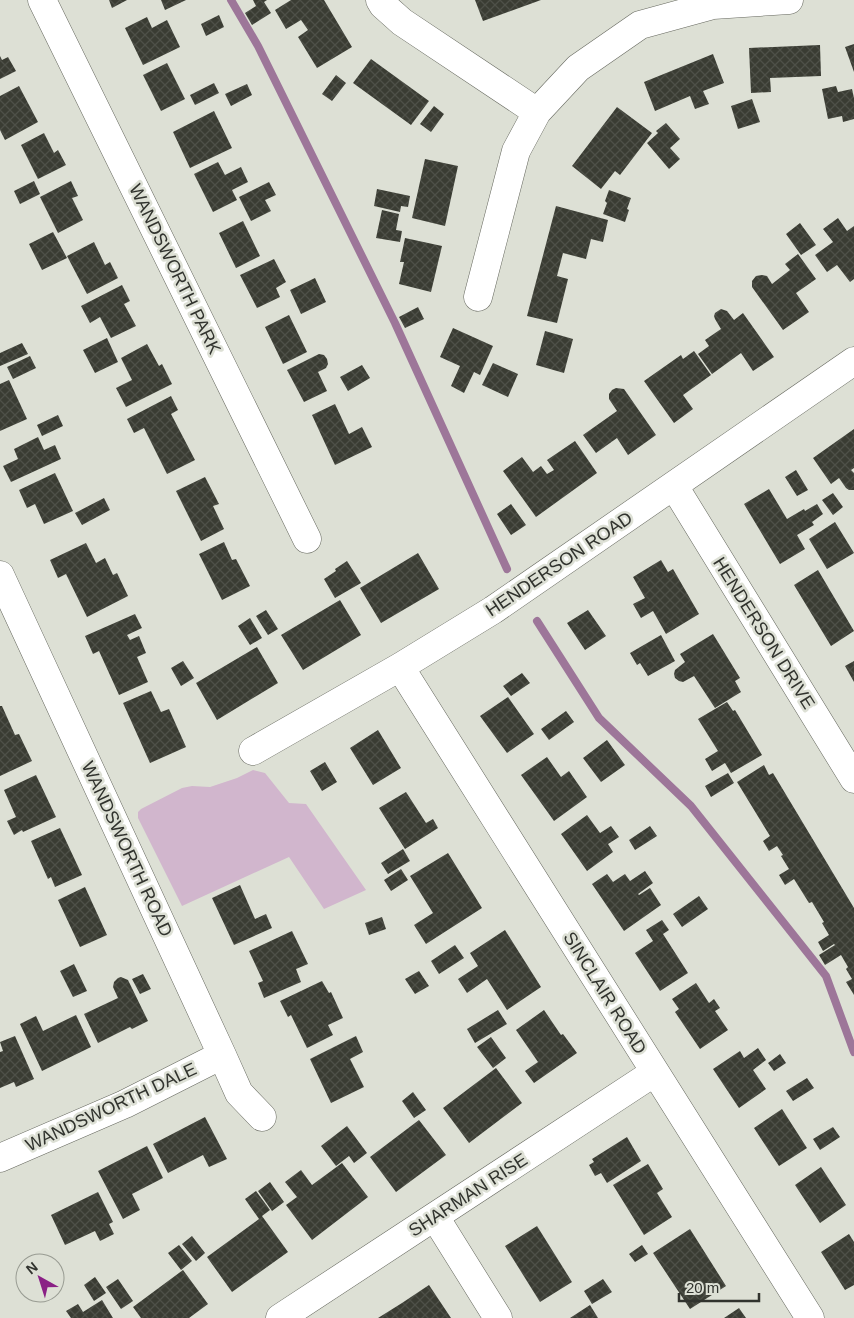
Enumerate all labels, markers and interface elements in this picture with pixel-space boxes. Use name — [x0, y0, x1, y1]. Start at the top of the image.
street label: WANDSWORTH PARK — [125, 181, 225, 357]
street label: HENDERSON ROAD — [482, 508, 636, 620]
street label: HENDERSON DRIVE — [709, 553, 819, 713]
street label: WANDSWORTH ROAD — [78, 758, 176, 940]
street label: SINCLAIR ROAD — [559, 928, 651, 1058]
street label: WANDSWORTH DALE — [22, 1059, 200, 1155]
street label: SHARMAN RISE — [405, 1149, 531, 1241]
north arrow — [15, 1253, 65, 1303]
text: N — [23, 1258, 41, 1277]
scale bar — [679, 1270, 759, 1302]
text: 20 m — [686, 1279, 719, 1296]

